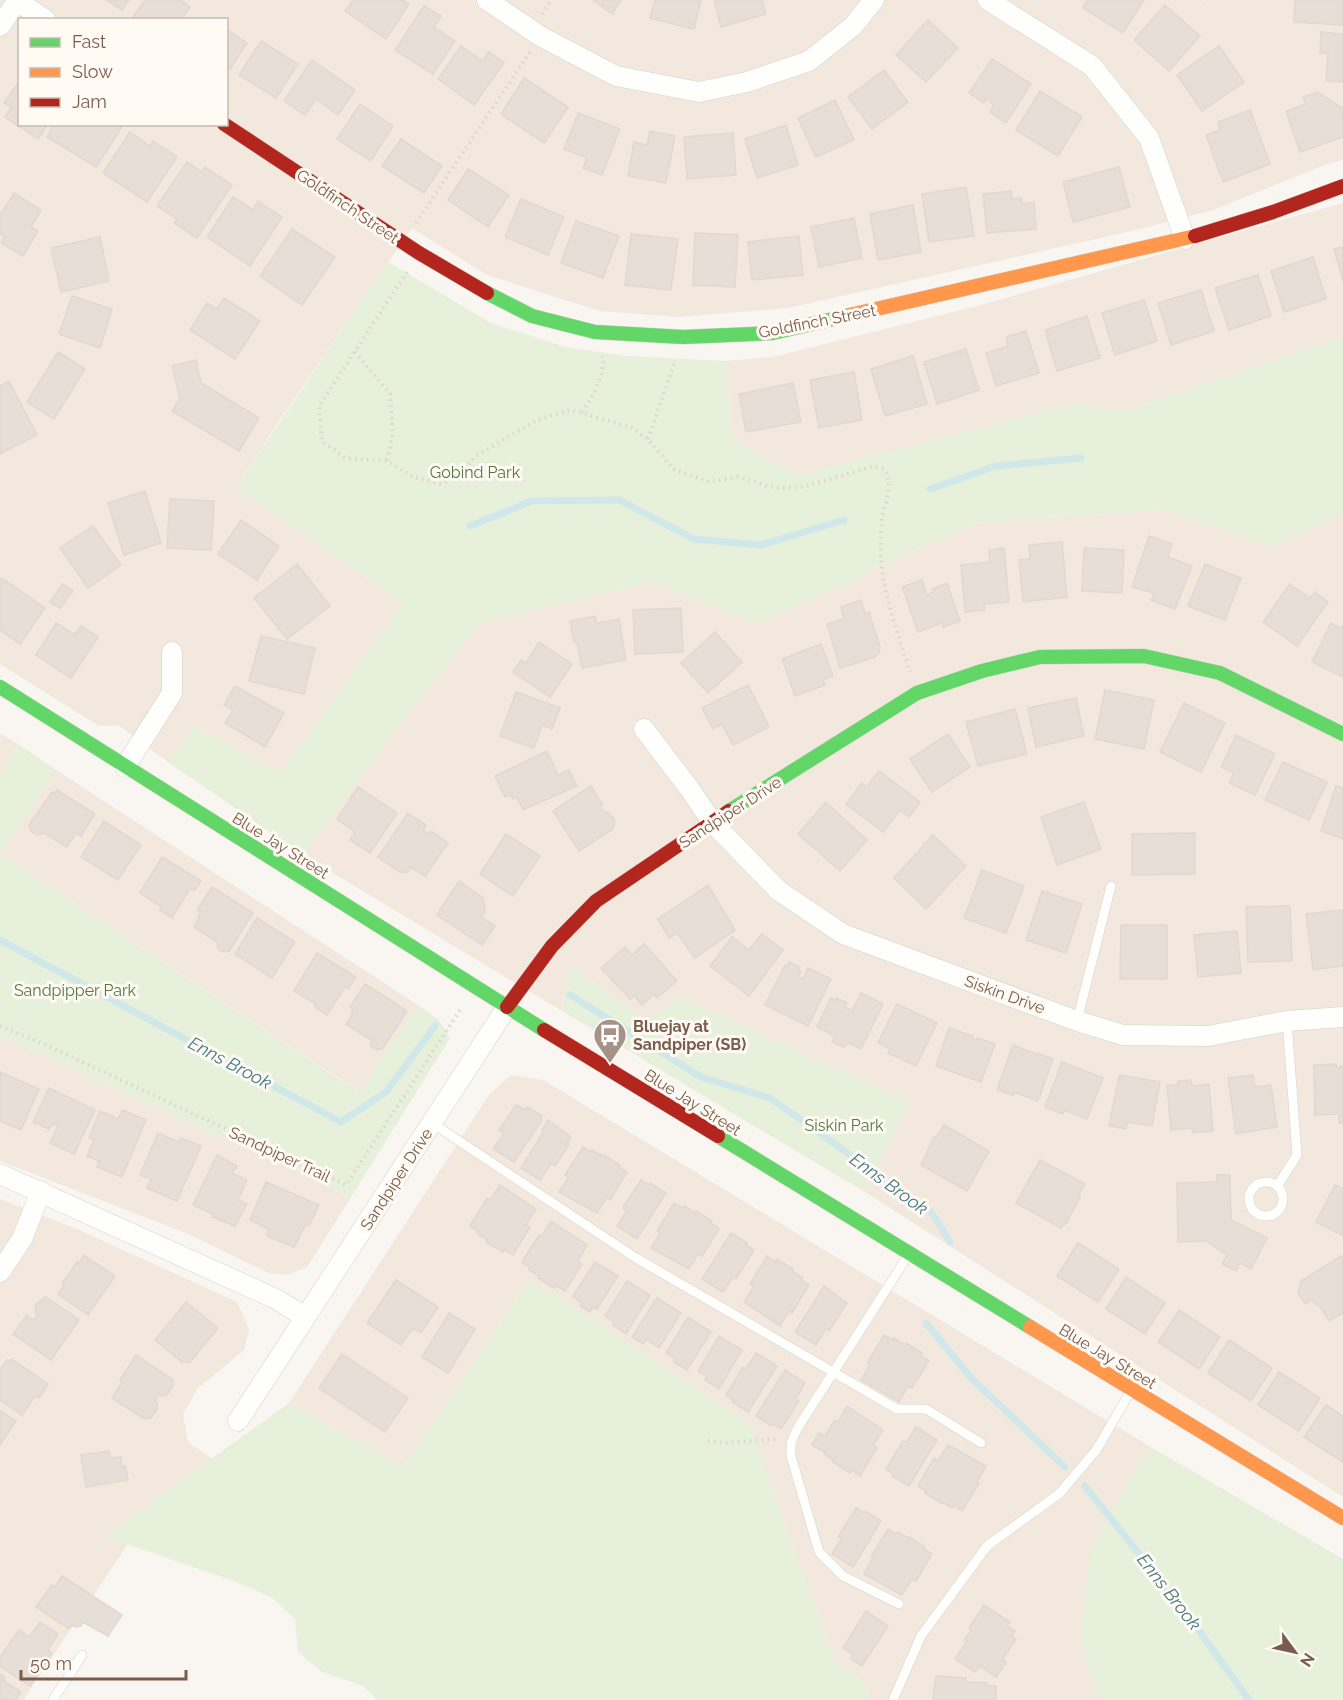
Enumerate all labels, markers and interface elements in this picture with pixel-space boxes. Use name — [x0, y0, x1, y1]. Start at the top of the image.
legend — [18, 18, 228, 126]
text: Fast — [72, 31, 106, 52]
text: Slow — [72, 61, 113, 82]
text: Jam — [72, 91, 107, 112]
street label: Goldfinch Street — [293, 165, 403, 248]
street label: Goldfinch Street — [757, 301, 878, 342]
park label: Gobind Park — [430, 463, 521, 482]
street label: Sandpiper Drive — [676, 772, 785, 852]
street label: Blue Jay Street — [229, 808, 333, 883]
street label: Siskin Drive — [962, 971, 1048, 1018]
park label: Sandpipper Park — [14, 981, 137, 1000]
bus stop icon: Bluejay at Sandpiper (SB) — [592, 1017, 628, 1064]
place label: Bluejay at Sandpiper (SB) — [633, 1017, 746, 1054]
water label: Enns Brook — [185, 1032, 276, 1093]
street label: Blue Jay Street — [641, 1065, 745, 1140]
park label: Siskin Park — [805, 1116, 884, 1135]
street label: Sandpiper Trail — [226, 1123, 334, 1187]
street label: Sandpiper Drive — [356, 1125, 436, 1234]
water label: Enns Brook — [846, 1148, 933, 1219]
street label: Blue Jay Street — [1056, 1320, 1160, 1393]
water label: Enns Brook — [1133, 1549, 1206, 1634]
north arrow — [1265, 1622, 1325, 1682]
scale bar — [21, 1643, 186, 1681]
text: N — [1296, 1650, 1318, 1670]
text: 50 m — [30, 1653, 72, 1674]

